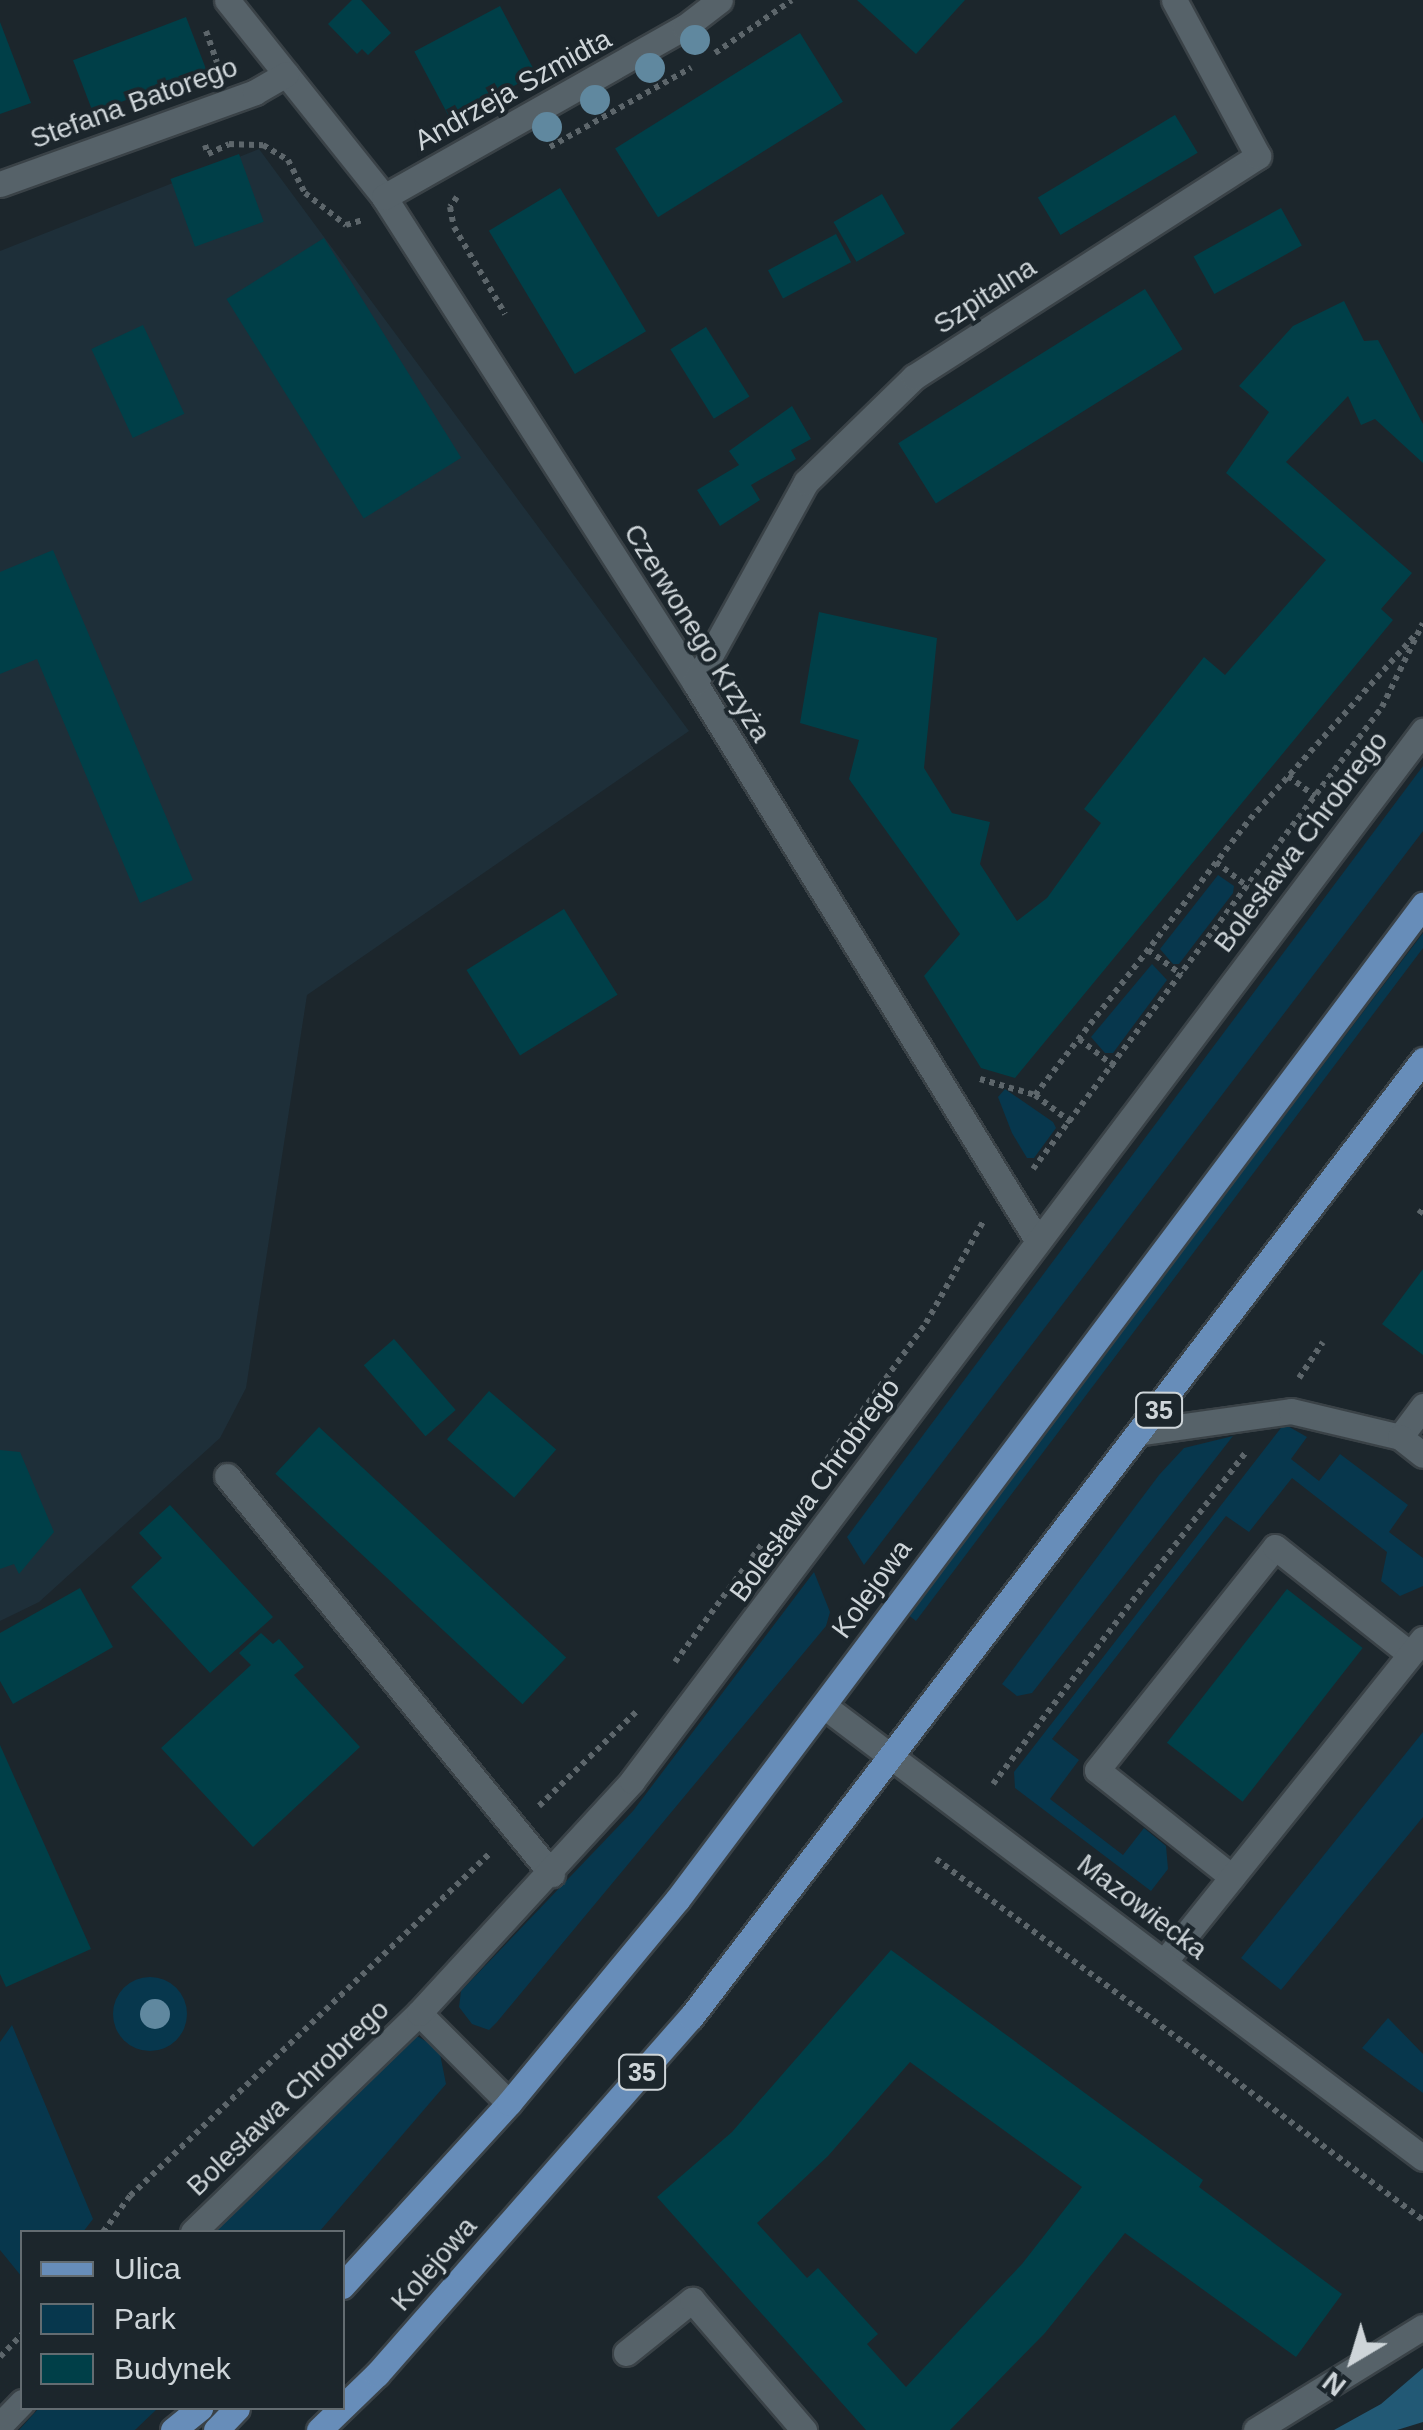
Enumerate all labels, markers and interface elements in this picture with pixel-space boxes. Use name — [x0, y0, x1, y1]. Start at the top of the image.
street label: Andrzeja Szmidta — [409, 22, 617, 158]
street label: Stefana Batorego — [26, 50, 242, 156]
street label: Szpitalna — [928, 251, 1042, 341]
street label: Czerwonego Krzyża — [616, 518, 778, 748]
street label: Bolesława Chrobrego — [1207, 725, 1395, 959]
street label: Bolesława Chrobrego — [723, 1372, 907, 1608]
road number: 35 — [1134, 1390, 1184, 1430]
street label: Kolejowa — [825, 1533, 919, 1645]
street label: Mazowiecka — [1070, 1847, 1214, 1967]
street label: Bolesława Chrobrego — [180, 1993, 396, 2203]
road number: 35 — [617, 2052, 667, 2092]
street label: Kolejowa — [384, 2210, 484, 2318]
legend — [20, 2230, 345, 2410]
text: Ulica — [114, 2252, 181, 2285]
text: Park — [114, 2302, 176, 2335]
north arrow — [1303, 2310, 1403, 2410]
text: Budynek — [114, 2352, 231, 2385]
text: N — [1317, 2366, 1352, 2402]

